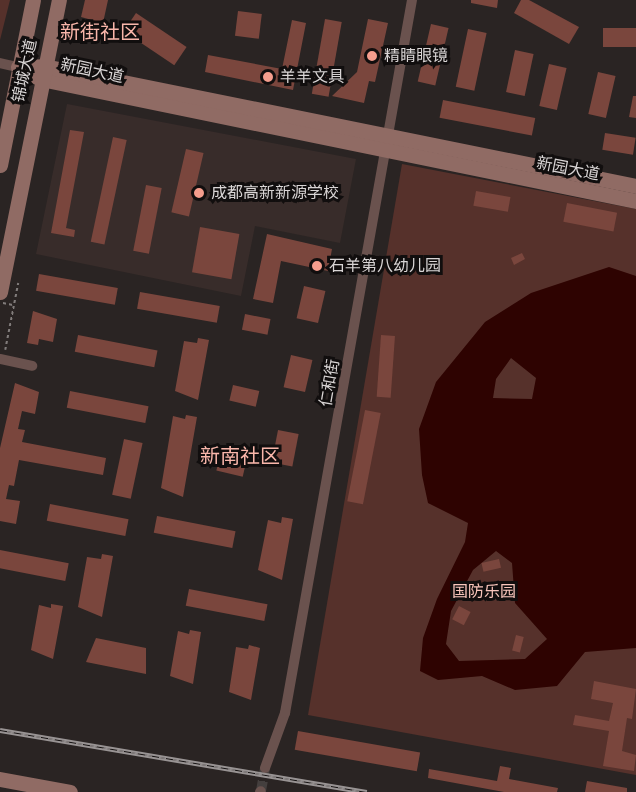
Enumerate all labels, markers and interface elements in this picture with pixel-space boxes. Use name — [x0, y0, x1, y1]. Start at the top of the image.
district label: 新街社区 — [60, 20, 140, 44]
street label: 锦城大道 — [9, 38, 41, 104]
place label: 精睛眼镜 — [384, 46, 448, 66]
marker: 精睛眼镜 — [365, 49, 379, 63]
street label: 新园大道 — [59, 55, 125, 87]
place label: 羊羊文具 — [280, 67, 344, 87]
marker: 羊羊文具 — [261, 70, 275, 84]
street label: 新园大道 — [535, 153, 601, 185]
place label: 成都高新新源学校 — [211, 183, 339, 203]
marker: 成都高新新源学校 — [192, 186, 206, 200]
place label: 石羊第八幼儿园 — [329, 256, 441, 276]
marker: 石羊第八幼儿园 — [310, 259, 324, 273]
street label: 仁和街 — [316, 358, 344, 408]
district label: 新南社区 — [200, 444, 280, 468]
park label: 国防乐园 — [452, 582, 516, 602]

